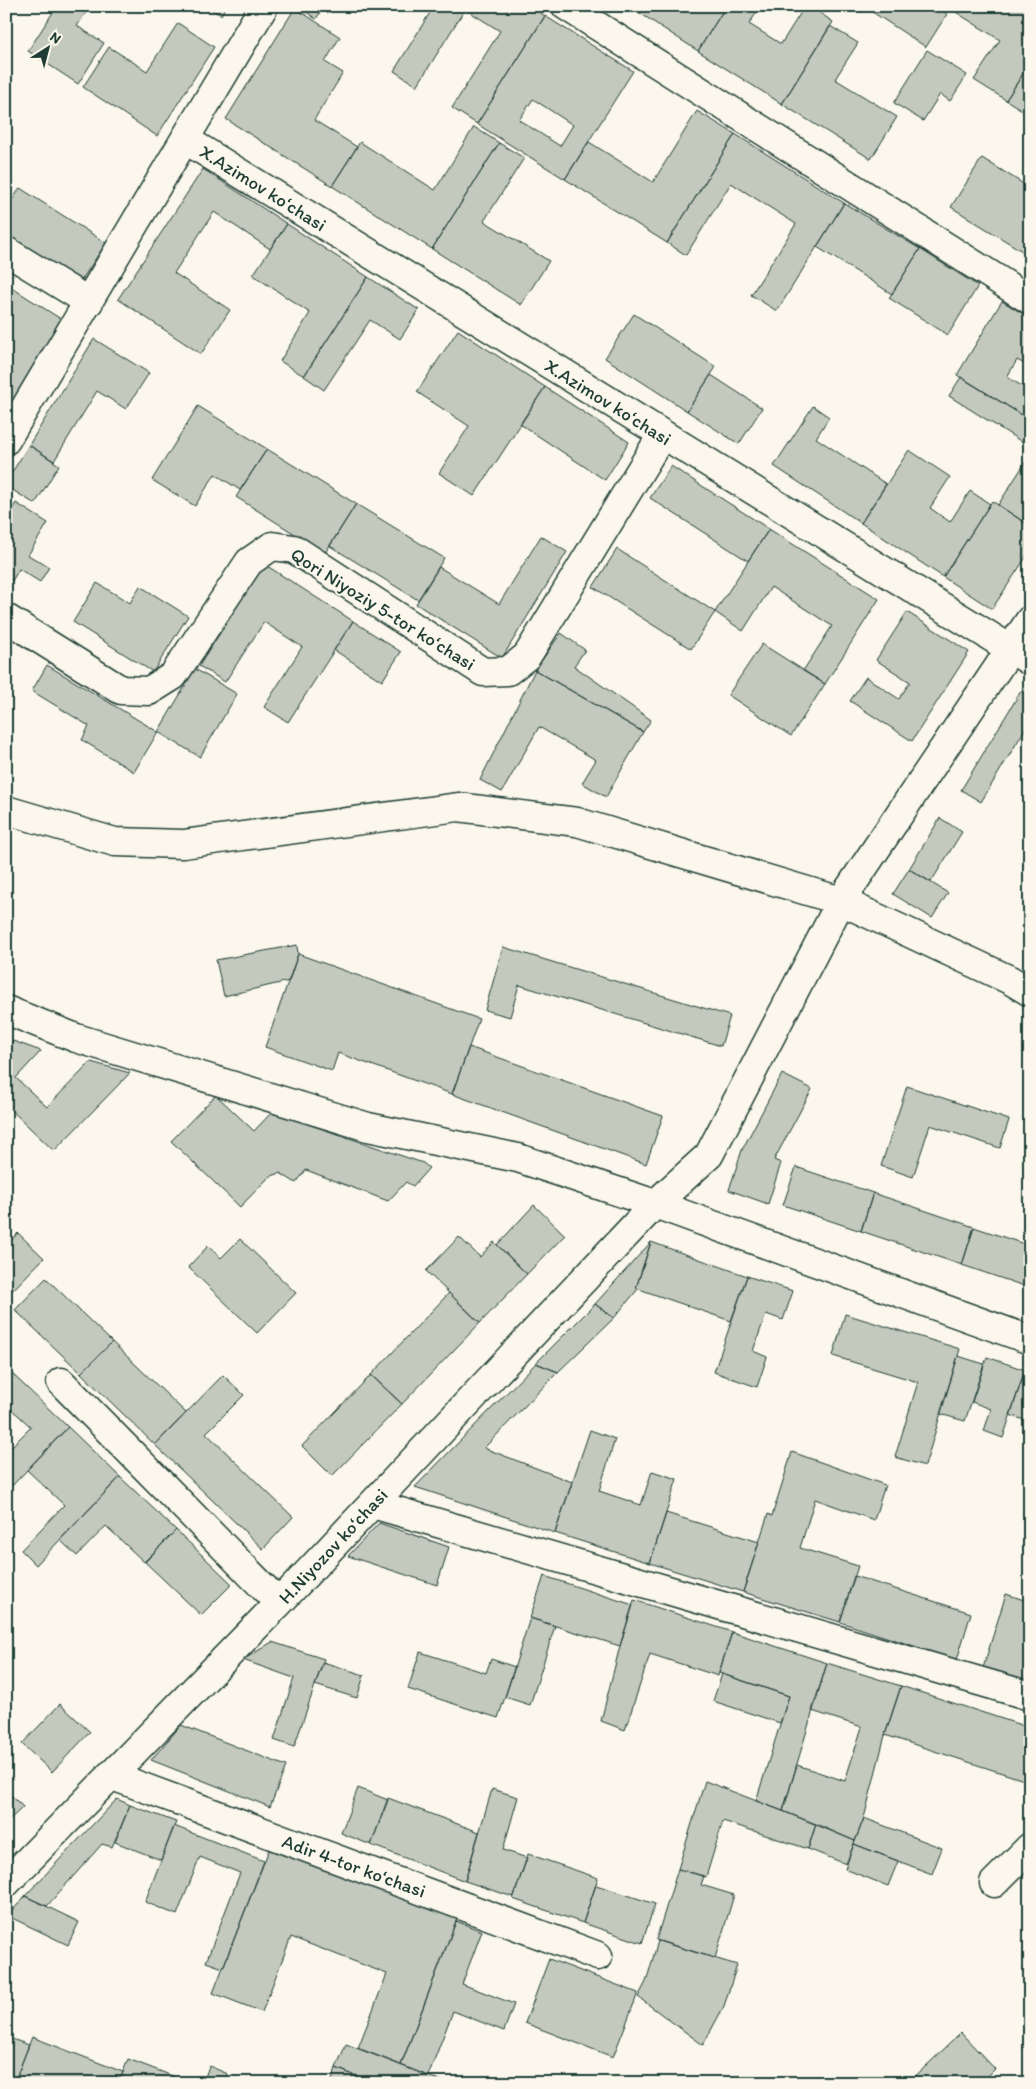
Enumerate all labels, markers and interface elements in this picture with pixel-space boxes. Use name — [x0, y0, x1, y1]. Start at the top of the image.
north arrow — [22, 22, 72, 72]
text: N — [47, 28, 64, 48]
street label: X.Azimov koʻchasi — [195, 140, 331, 236]
street label: X.Azimov koʻchasi — [540, 354, 676, 450]
street label: Qori Niyoziy 5-tor koʻchasi — [286, 543, 480, 675]
street label: H.Niyozov koʻchasi — [273, 1483, 393, 1609]
street label: Adir 4-tor koʻchasi — [279, 1829, 429, 1903]

